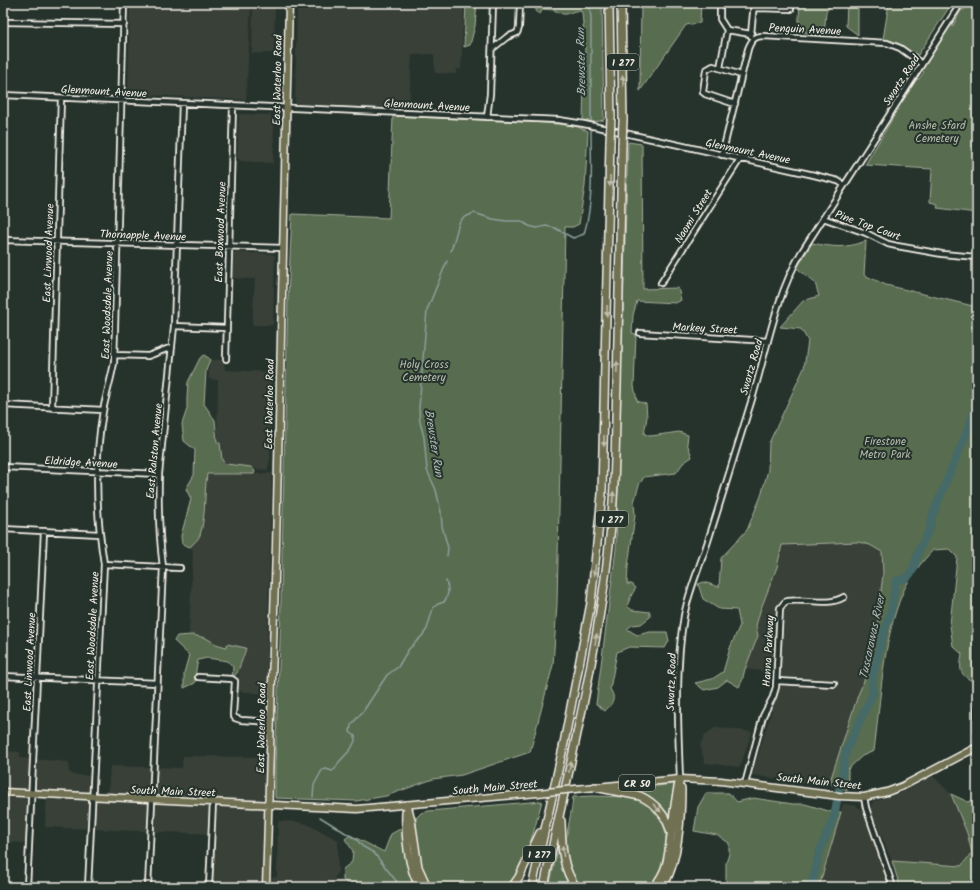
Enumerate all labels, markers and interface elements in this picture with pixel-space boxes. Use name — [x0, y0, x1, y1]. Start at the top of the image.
street label: Penguin Avenue — [768, 19, 842, 41]
water label: Brewster Run — [571, 26, 592, 96]
street label: East Waterloo Road — [268, 34, 288, 126]
street label: Swartz Road — [879, 51, 925, 110]
road number: I 277 — [607, 54, 639, 70]
one-way arrow — [620, 74, 626, 87]
street label: Glenmount Avenue — [60, 81, 147, 103]
street label: Glenmount Avenue — [383, 95, 470, 117]
park label: Anshe Sfard Cemetery — [909, 117, 966, 148]
street label: Glenmount Avenue — [704, 134, 792, 170]
one-way arrow — [606, 175, 613, 187]
street label: East Boxwood Avenue — [210, 181, 232, 283]
street label: Naomi Street — [670, 185, 718, 247]
street label: East Linwood Avenue — [38, 203, 60, 303]
street label: Pine Top Court — [832, 206, 904, 246]
street label: Thornapple Avenue — [99, 225, 186, 247]
street label: East Woodsdale Avenue — [97, 250, 119, 360]
one-way arrow — [603, 305, 610, 317]
street label: Markey Street — [672, 318, 739, 340]
street label: Swartz Road — [735, 337, 769, 397]
park label: Holy Cross Cemetery — [399, 356, 449, 387]
street label: East Waterloo Road — [260, 358, 280, 450]
one-way arrow — [614, 361, 621, 373]
street label: East Ralston Avenue — [142, 403, 168, 500]
water label: Brewster Run — [419, 408, 448, 480]
park label: Firestone Metro Park — [860, 433, 911, 464]
one-way arrow — [600, 435, 607, 447]
street label: Eldridge Avenue — [44, 452, 118, 474]
one-way arrow — [610, 491, 617, 503]
road number: I 277 — [596, 511, 628, 527]
one-way arrow — [591, 564, 598, 576]
street label: East Woodsdale Avenue — [81, 571, 105, 681]
water label: Tuscarawas River — [854, 590, 891, 681]
street label: East Linwood Avenue — [18, 612, 42, 712]
street label: Hanna Parkway — [758, 614, 780, 687]
one-way arrow — [593, 633, 599, 646]
street label: Swartz Road — [662, 652, 682, 711]
street label: East Waterloo Road — [252, 682, 272, 774]
one-way arrow — [568, 761, 574, 773]
street label: South Main Street — [776, 769, 863, 795]
street label: South Main Street — [452, 775, 539, 801]
road number: CR 50 — [619, 775, 655, 791]
street label: South Main Street — [130, 782, 217, 803]
one-way arrow — [652, 803, 662, 813]
one-way arrow — [559, 845, 566, 857]
road number: I 277 — [523, 846, 555, 862]

